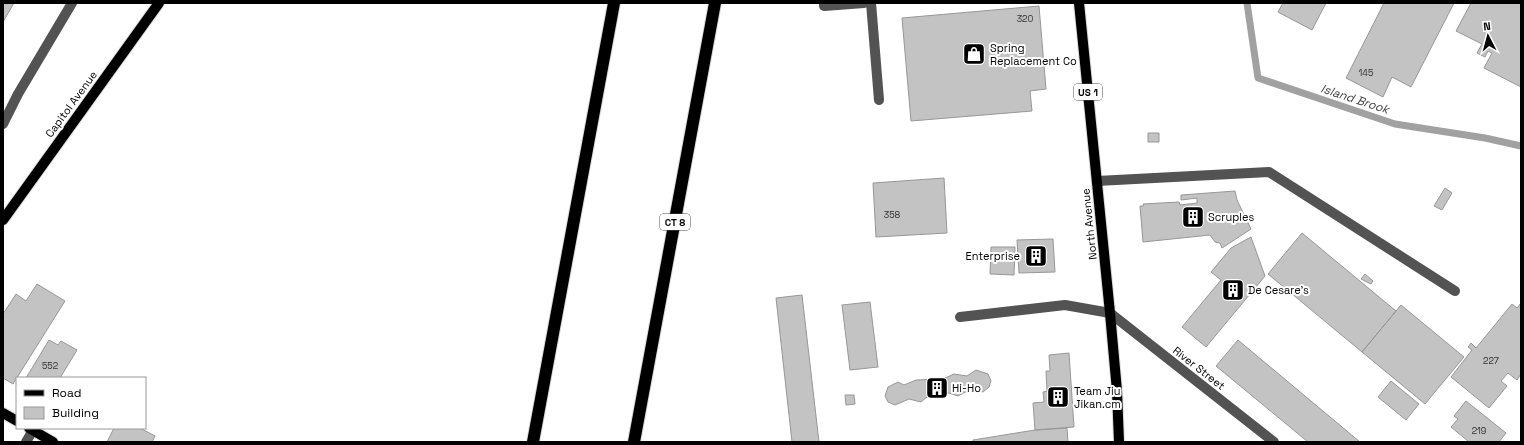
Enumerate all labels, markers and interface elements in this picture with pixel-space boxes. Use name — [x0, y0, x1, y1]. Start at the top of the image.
house number: 320 — [1017, 13, 1034, 25]
north arrow — [1468, 16, 1508, 56]
text: N — [1483, 19, 1491, 33]
shop icon: Spring Replacement Co — [961, 41, 987, 67]
place label: Spring Replacement Co — [990, 41, 1077, 68]
house number: 145 — [1359, 67, 1373, 79]
street label: Capitol Avenue — [42, 68, 100, 140]
water label: Island Brook — [1319, 80, 1393, 118]
road number: US 1 — [1074, 84, 1102, 100]
street label: North Avenue — [1078, 188, 1100, 260]
building icon: Scruples — [1180, 204, 1206, 230]
house number: 358 — [884, 209, 901, 221]
place label: Scruples — [1208, 210, 1254, 224]
road number: CT 8 — [660, 214, 690, 230]
building icon: Enterprise — [1023, 243, 1049, 269]
place label: Enterprise — [965, 249, 1020, 263]
building icon: De Cesare's — [1220, 277, 1246, 303]
place label: De Cesare's — [1248, 283, 1309, 297]
street label: River Street — [1170, 343, 1228, 393]
house number: 227 — [1483, 355, 1499, 367]
house number: 552 — [42, 360, 58, 372]
building icon: Hi-Ho — [924, 375, 950, 401]
legend — [16, 377, 146, 429]
place label: Hi-Ho — [952, 381, 981, 395]
building icon: Team Jiu Jikan.cm — [1045, 384, 1071, 410]
place label: Team Jiu Jikan.cm — [1074, 384, 1121, 411]
text: Road — [52, 385, 81, 401]
text: Building — [52, 405, 99, 421]
house number: 219 — [1472, 425, 1486, 437]

